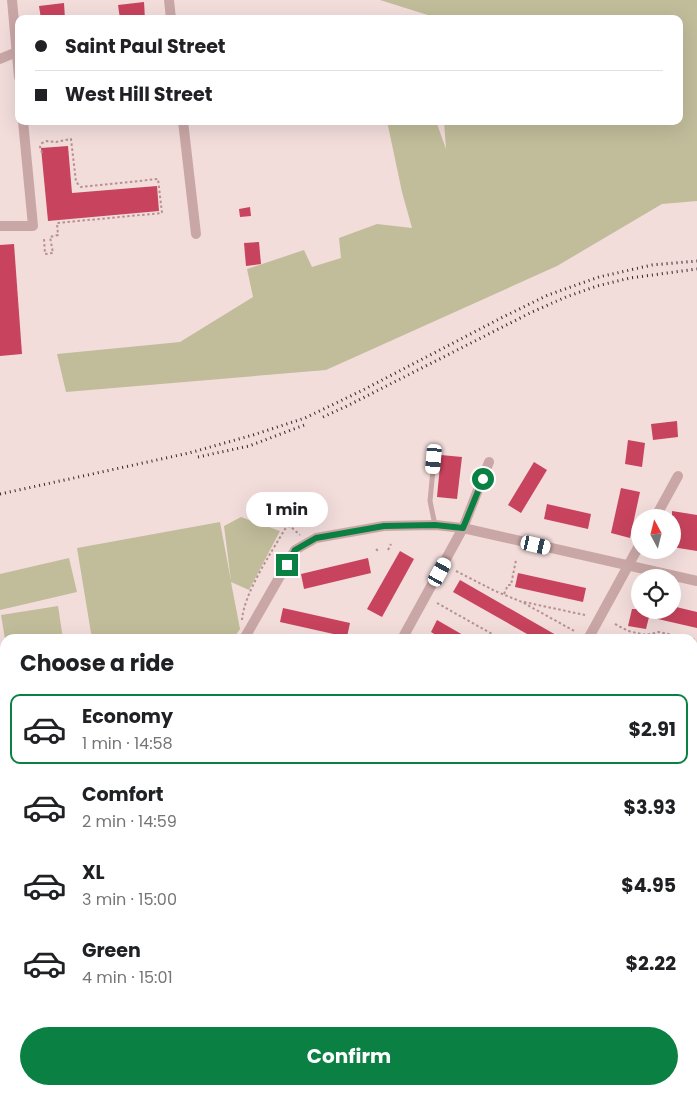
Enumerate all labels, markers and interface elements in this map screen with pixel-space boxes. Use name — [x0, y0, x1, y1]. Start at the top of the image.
text: Saint Paul Street — [65, 33, 226, 60]
text: West Hill Street — [65, 81, 212, 108]
car — [425, 443, 442, 475]
route start — [472, 468, 494, 490]
callout: 1 min — [246, 492, 328, 528]
text: 1 min — [266, 498, 308, 521]
north arrow — [631, 509, 681, 559]
map controls — [631, 509, 681, 619]
car — [519, 534, 552, 556]
route end — [276, 554, 298, 576]
car — [426, 555, 453, 589]
button: locate — [631, 569, 681, 619]
text: Choose a ride — [20, 648, 174, 679]
text: Economy — [82, 703, 173, 730]
icon: car — [22, 707, 67, 752]
text: $2.91 — [628, 716, 676, 743]
text: 1 min · 14:58 — [82, 732, 173, 755]
text: Comfort — [82, 781, 164, 808]
icon: car — [22, 785, 67, 830]
text: $3.93 — [623, 794, 676, 821]
text: 2 min · 14:59 — [82, 810, 177, 833]
text: XL — [82, 859, 105, 886]
icon: car — [22, 863, 67, 908]
text: $4.95 — [621, 872, 676, 899]
text: 3 min · 15:00 — [82, 888, 177, 911]
text: Green — [82, 937, 141, 964]
icon: car — [22, 941, 67, 986]
text: $2.22 — [626, 950, 676, 977]
text: 4 min · 15:01 — [82, 966, 173, 989]
button: Confirm — [20, 1027, 678, 1085]

